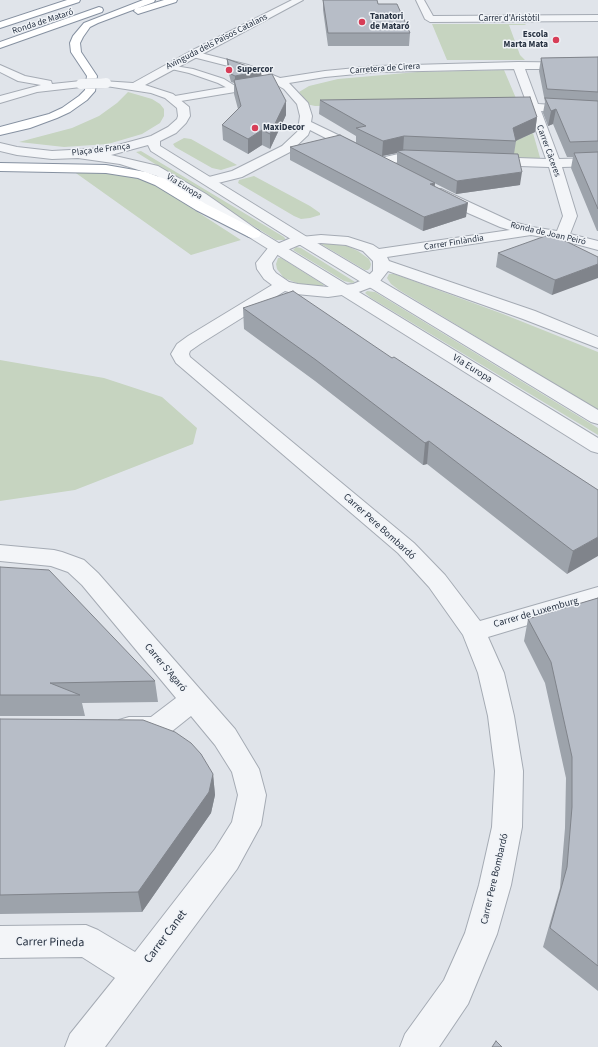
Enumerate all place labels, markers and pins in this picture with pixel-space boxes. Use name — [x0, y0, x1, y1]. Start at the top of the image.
place label: Tanatori de Mataró — [370, 12, 410, 33]
marker: Tanatori de Mataró — [357, 17, 367, 27]
place label: Escola Marta Mata — [504, 30, 548, 51]
marker: Escola Marta Mata — [551, 35, 561, 45]
marker: Supercor — [224, 65, 234, 75]
place label: Supercor — [237, 65, 273, 75]
marker: MaxiDecor — [250, 123, 260, 133]
place label: MaxiDecor — [263, 123, 305, 133]

